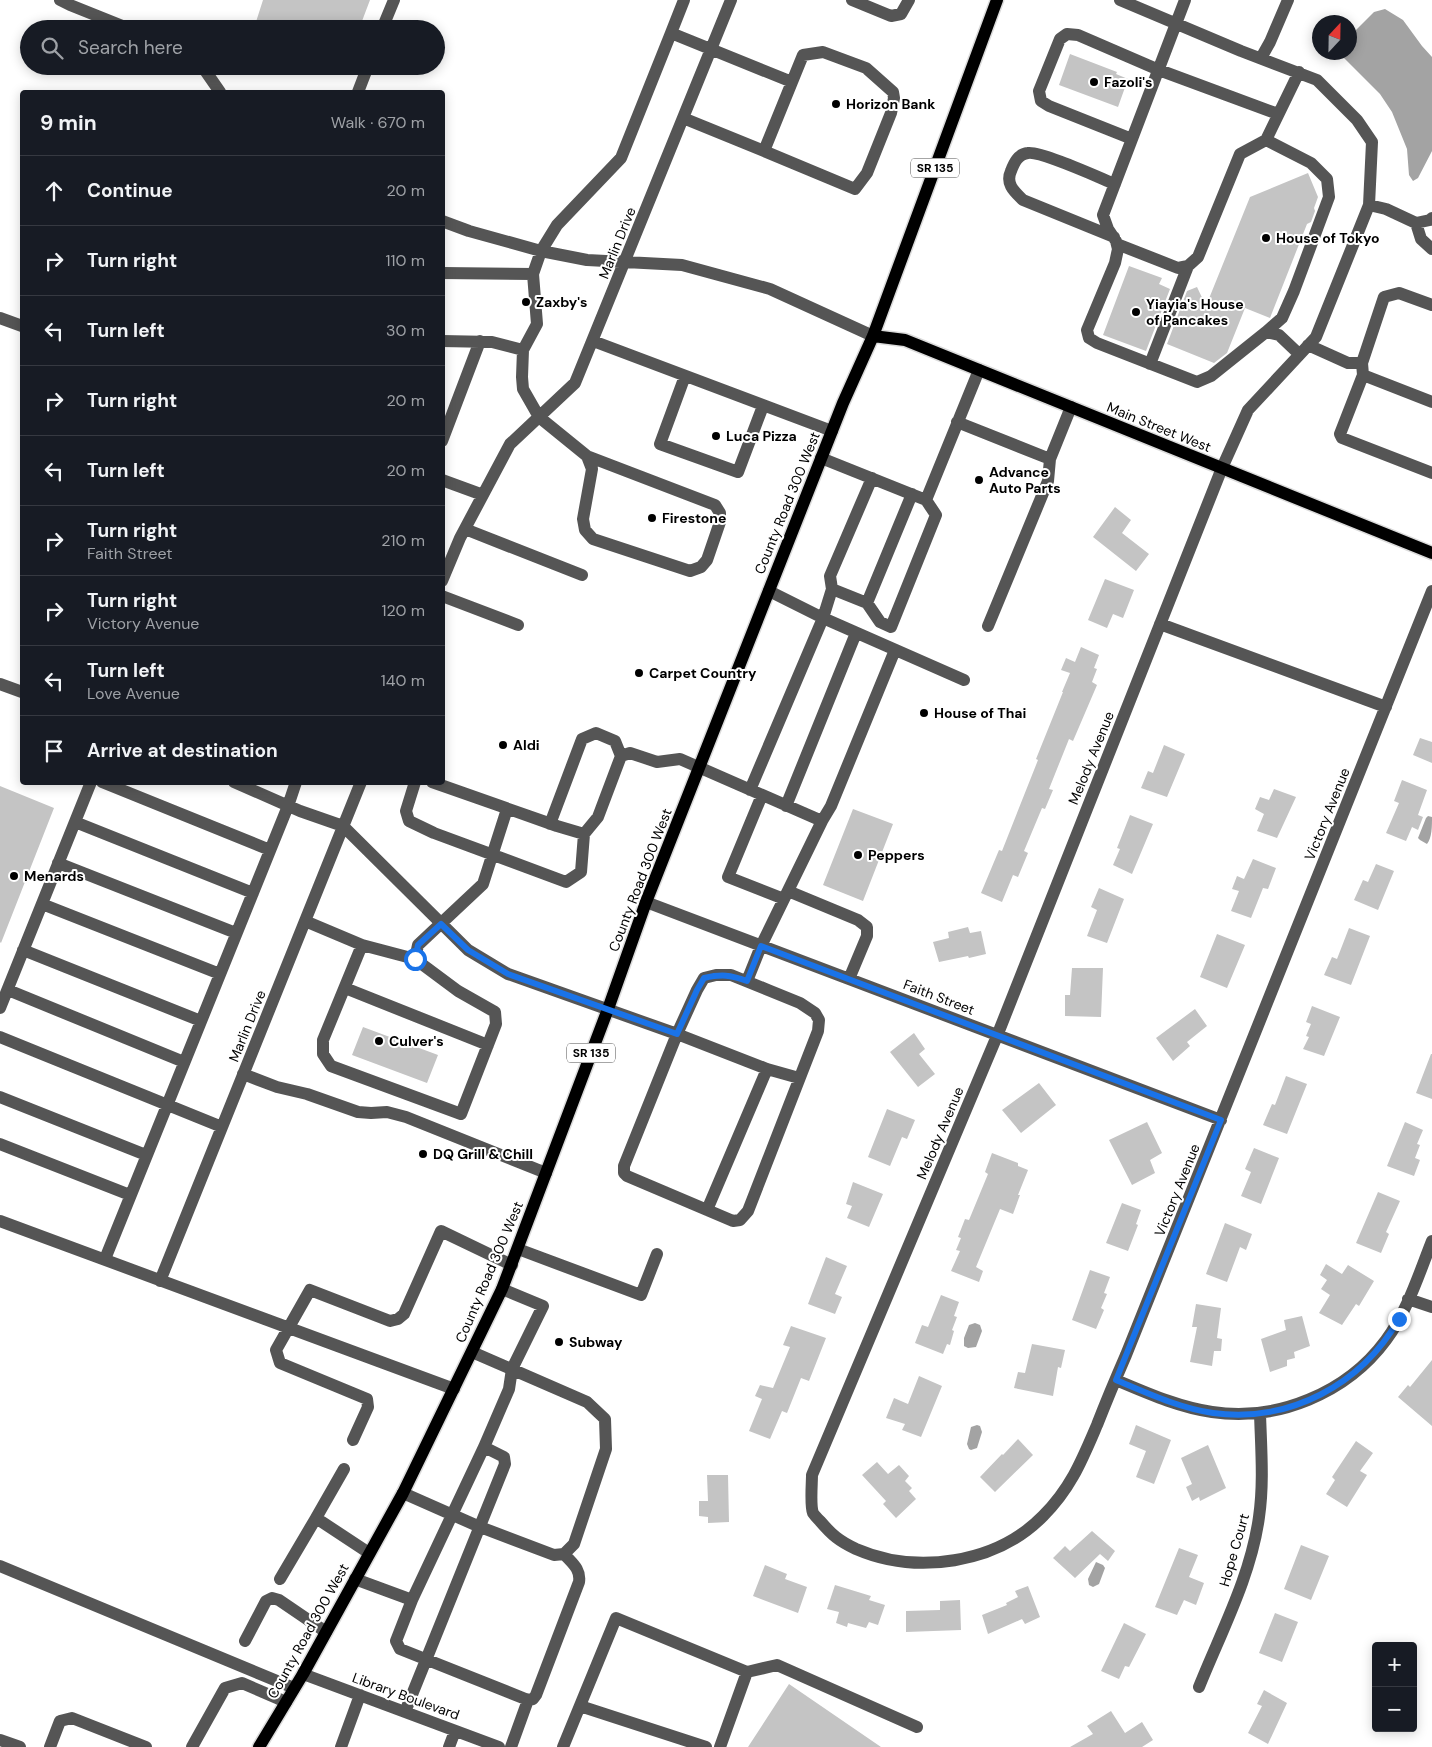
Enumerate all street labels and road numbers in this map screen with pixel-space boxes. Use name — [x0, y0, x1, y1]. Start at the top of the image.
road number: SR 135 — [911, 158, 959, 178]
street label: Marlin Drive — [594, 204, 640, 282]
street label: Main Street West — [1104, 398, 1214, 456]
street label: County Road 300 West — [750, 429, 824, 577]
street label: Melody Avenue — [1064, 709, 1118, 807]
street label: Victory Avenue — [1300, 765, 1354, 863]
street label: County Road 300 West — [604, 806, 676, 954]
street label: Faith Street — [901, 975, 977, 1019]
street label: Marlin Drive — [224, 987, 270, 1065]
road number: SR 135 — [567, 1044, 615, 1062]
street label: Melody Avenue — [912, 1084, 968, 1182]
street label: Victory Avenue — [1150, 1141, 1204, 1239]
street label: County Road 300 West — [451, 1199, 527, 1345]
street label: Hope Court — [1215, 1511, 1253, 1589]
street label: County Road 300 West — [263, 1560, 353, 1702]
street label: Library Boulevard — [350, 1668, 462, 1724]

